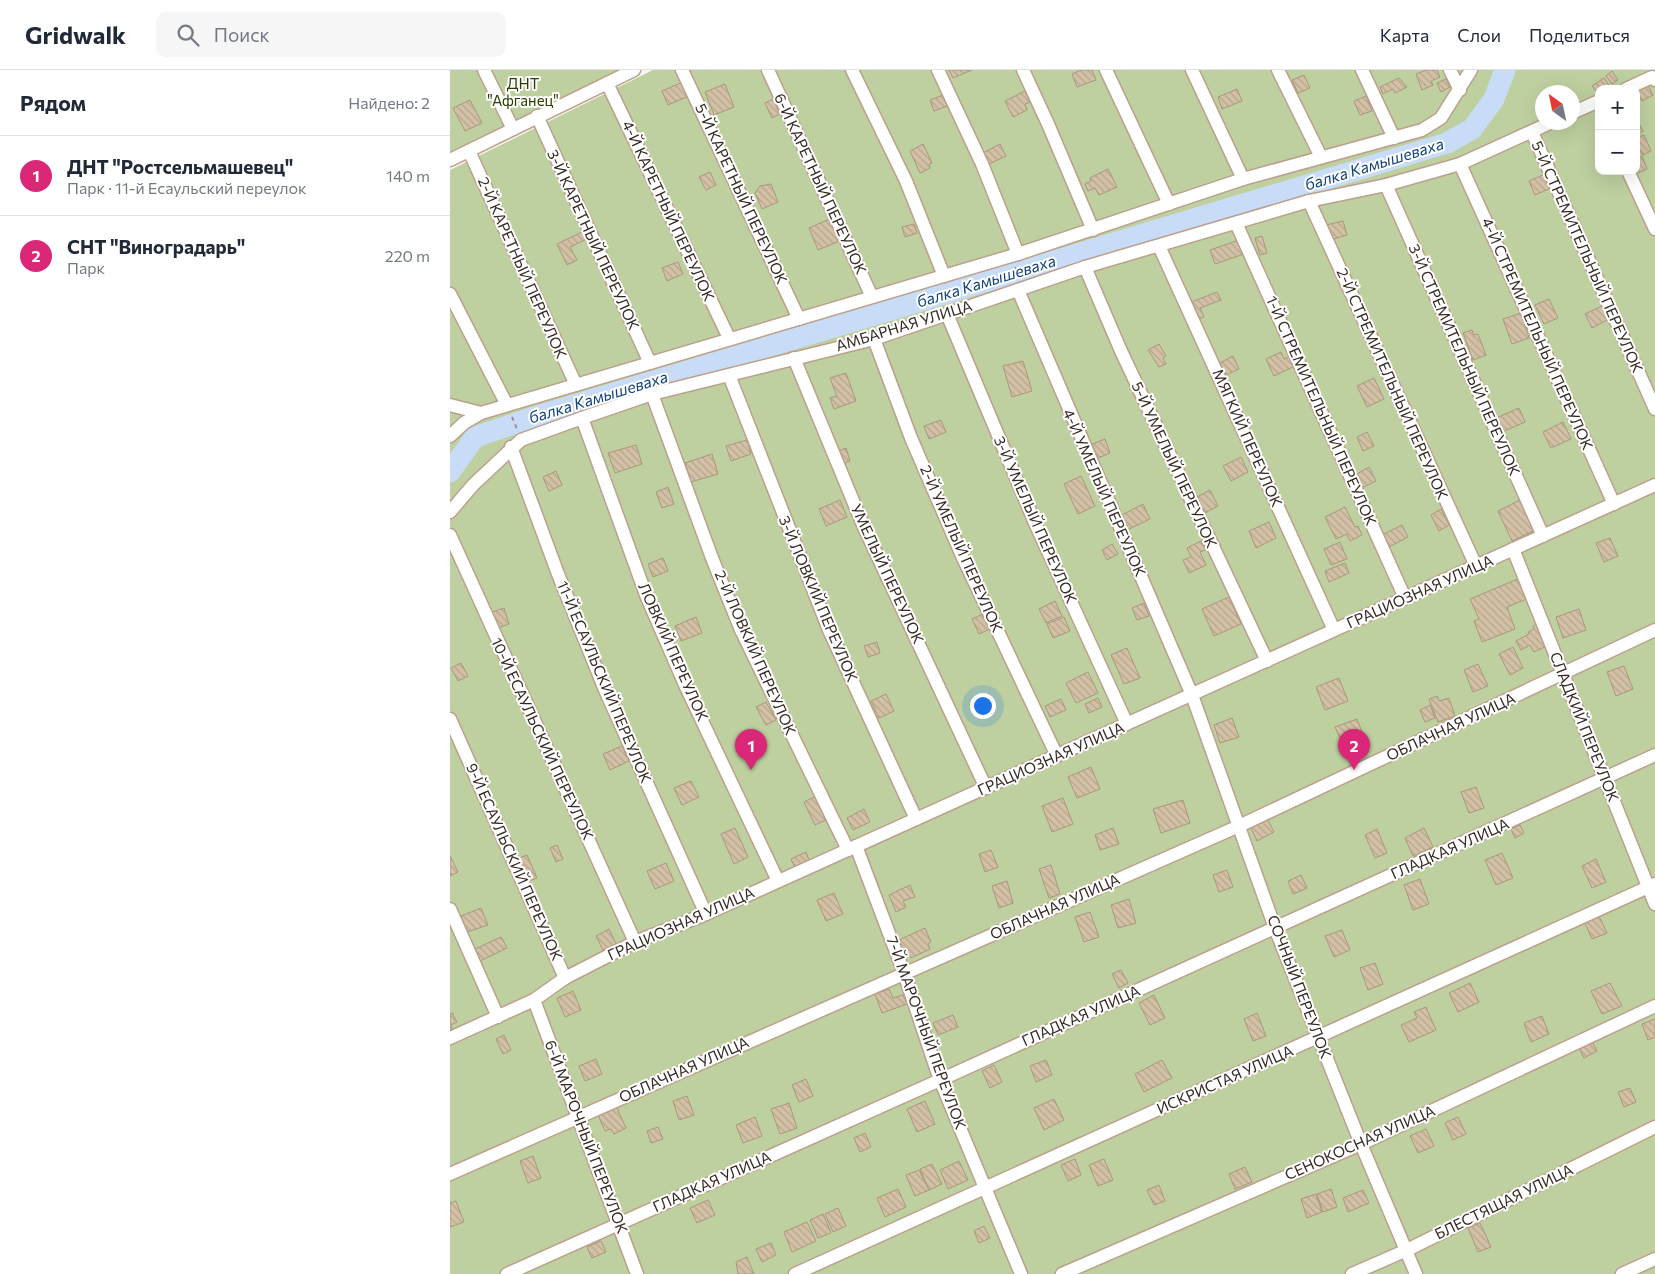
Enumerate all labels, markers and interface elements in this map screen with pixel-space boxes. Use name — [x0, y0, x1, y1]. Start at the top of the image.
search box — [156, 12, 506, 57]
text: Gridwalk — [25, 20, 126, 49]
icon: search — [174, 21, 202, 49]
text: Поиск — [214, 23, 270, 46]
text: Карта — [1380, 24, 1429, 46]
text: Слои — [1457, 24, 1501, 46]
text: Поделиться — [1529, 24, 1630, 46]
park label: ДНТ "Афганец" — [487, 74, 559, 109]
north arrow — [1535, 85, 1580, 130]
map controls — [1595, 85, 1640, 175]
button: + — [1595, 85, 1640, 130]
text: Рядом — [20, 90, 86, 115]
street label: 6-Й КАРЕТНЫЙ ПЕРЕУЛОК — [771, 90, 871, 277]
text: Найдено: 2 — [348, 93, 430, 112]
street label: 5-Й КАРЕТНЫЙ ПЕРЕУЛОК — [692, 100, 792, 287]
street label: 4-Й КАРЕТНЫЙ ПЕРЕУЛОК — [619, 117, 719, 304]
button: − — [1595, 130, 1640, 175]
water label: балка Камышеваха — [1302, 133, 1446, 194]
street label: 5-Й СТРЕМИТЕЛЬНЫЙ ПЕРЕУЛОК — [1528, 138, 1647, 375]
street label: 3-Й КАРЕТНЫЙ ПЕРЕУЛОК — [544, 147, 644, 333]
text: ДНТ "Ростсельмашевец" — [67, 155, 293, 178]
text: 1 — [32, 166, 40, 185]
text: 140 m — [386, 166, 430, 185]
street label: 2-Й КАРЕТНЫЙ ПЕРЕУЛОК — [475, 174, 571, 361]
text: Парк · 11-й Есаульский переулок — [67, 178, 307, 197]
street label: 4-Й СТРЕМИТЕЛЬНЫЙ ПЕРЕУЛОК — [1478, 215, 1597, 452]
text: СНТ "Виноградарь" — [67, 235, 245, 258]
street label: 3-Й СТРЕМИТЕЛЬНЫЙ ПЕРЕУЛОК — [1406, 241, 1524, 478]
text: 2 — [31, 246, 41, 265]
text: 220 m — [385, 246, 430, 265]
water label: балка Камышеваха — [914, 250, 1058, 311]
text: Парк — [67, 258, 105, 277]
street label: 2-Й СТРЕМИТЕЛЬНЫЙ ПЕРЕУЛОК — [1334, 265, 1452, 502]
street label: 1-Й СТРЕМИТЕЛЬНЫЙ ПЕРЕУЛОК — [1263, 293, 1381, 528]
street label: АМБАРНАЯ УЛИЦА — [833, 296, 974, 354]
water label: балка Камышеваха — [526, 366, 670, 427]
street label: МЯГКИЙ ПЕРЕУЛОК — [1209, 366, 1286, 509]
street label: 5-Й УМЕЛЫЙ ПЕРЕУЛОК — [1128, 379, 1221, 551]
street label: 4-Й УМЕЛЫЙ ПЕРЕУЛОК — [1060, 406, 1150, 579]
street label: 3-Й УМЕЛЫЙ ПЕРЕУЛОК — [991, 433, 1081, 606]
street label: 2-Й УМЕЛЫЙ ПЕРЕУЛОК — [917, 462, 1007, 635]
street label: УМЕЛЫЙ ПЕРЕУЛОК — [848, 501, 928, 646]
street label: 3-Й ЛОВКИЙ ПЕРЕУЛОК — [776, 513, 862, 684]
street label: ГРАЦИОЗНАЯ УЛИЦА — [1343, 551, 1496, 632]
street label: 2-Й ЛОВКИЙ ПЕРЕУЛОК — [711, 567, 800, 738]
street label: 11-Й ЕСАУЛЬСКИЙ ПЕРЕУЛОК — [554, 578, 656, 785]
street label: ЛОВКИЙ ПЕРЕУЛОК — [635, 580, 713, 724]
street label: 10-Й ЕСАУЛЬСКИЙ ПЕРЕУЛОК — [488, 634, 598, 843]
street label: СЛАДКИЙ ПЕРЕУЛОК — [1547, 649, 1623, 804]
street label: ОБЛАЧНАЯ УЛИЦА — [1383, 688, 1518, 764]
your location — [970, 693, 996, 719]
street label: ГРАЦИОЗНАЯ УЛИЦА — [974, 718, 1127, 799]
pin: 1 — [735, 729, 767, 770]
pin: 2 — [1338, 729, 1370, 770]
street label: 9-Й ЕСАУЛЬСКИЙ ПЕРЕУЛОК — [463, 760, 567, 963]
street label: ГЛАДКАЯ УЛИЦА — [1388, 814, 1511, 882]
street label: ОБЛАЧНАЯ УЛИЦА — [987, 869, 1122, 943]
street label: ГРАЦИОЗНАЯ УЛИЦА — [604, 883, 757, 964]
street label: СОЧНЫЙ ПЕРЕУЛОК — [1264, 912, 1336, 1061]
street label: 7-Й МАРОЧНЫЙ ПЕРЕУЛОК — [884, 933, 970, 1132]
street label: ГЛАДКАЯ УЛИЦА — [1019, 981, 1142, 1049]
street label: ОБЛАЧНАЯ УЛИЦА — [616, 1032, 751, 1106]
street label: 6-Й МАРОЧНЫЙ ПЕРЕУЛОК — [542, 1037, 632, 1236]
street label: ИСКРИСТАЯ УЛИЦА — [1154, 1041, 1296, 1117]
street label: СЕНОКОСНАЯ УЛИЦА — [1282, 1101, 1437, 1183]
street label: ГЛАДКАЯ УЛИЦА — [650, 1147, 773, 1215]
street label: БЛЕСТЯЩАЯ УЛИЦА — [1431, 1160, 1576, 1242]

